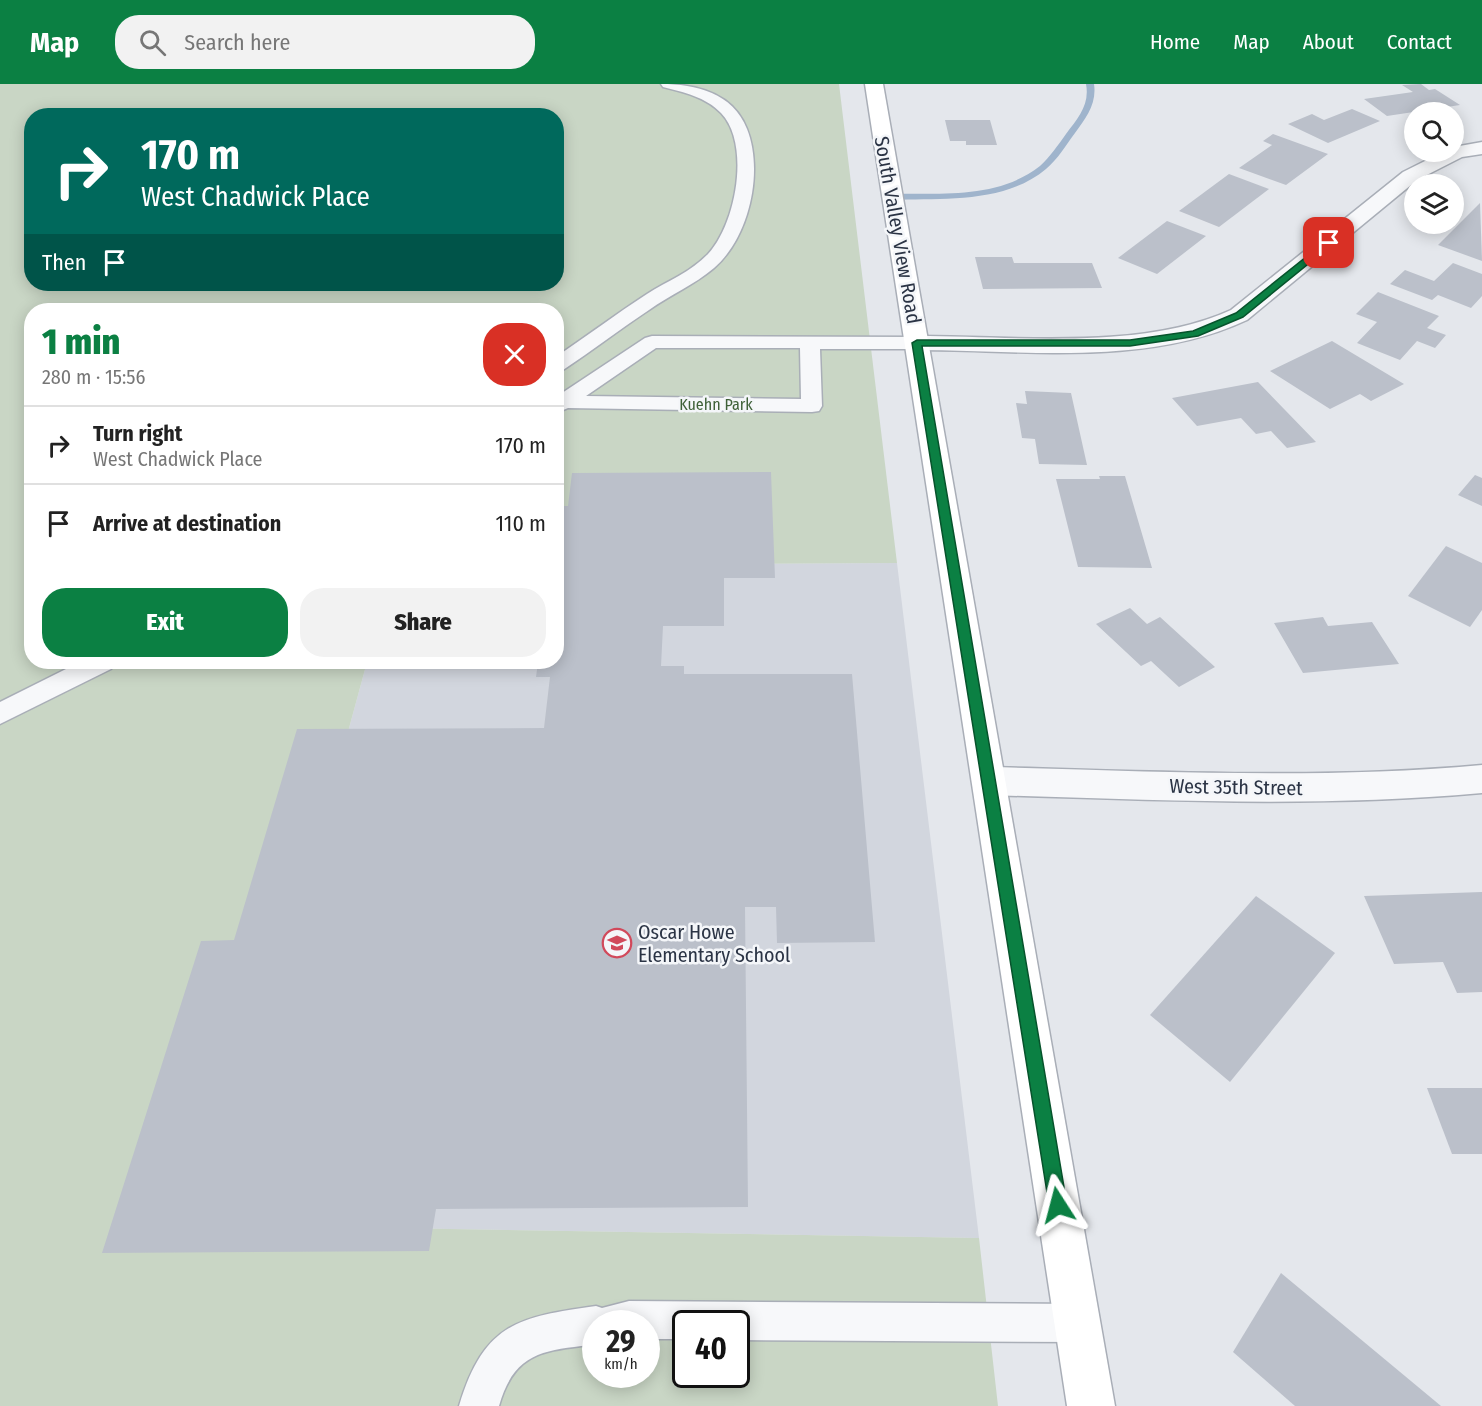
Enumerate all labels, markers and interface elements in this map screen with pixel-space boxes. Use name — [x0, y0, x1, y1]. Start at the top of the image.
search box — [115, 15, 535, 69]
text: Map — [30, 26, 79, 59]
icon: search — [136, 26, 169, 59]
text: Search here — [184, 29, 290, 56]
text: Home — [1150, 29, 1200, 55]
text: Map — [1233, 29, 1270, 55]
text: About — [1303, 29, 1354, 55]
text: Contact — [1387, 29, 1452, 55]
map controls — [1404, 102, 1464, 234]
button: search — [1404, 102, 1464, 162]
text: 170 m — [141, 130, 240, 180]
icon: right — [42, 132, 120, 210]
street label: South Valley View Road — [870, 134, 926, 326]
button: layers — [1404, 174, 1464, 234]
text: West Chadwick Place — [141, 181, 370, 213]
pin — [1303, 217, 1354, 268]
icon: arrive — [1312, 226, 1345, 259]
icon: arrive — [98, 246, 131, 279]
text: Then — [42, 249, 86, 276]
text: 1 min — [42, 320, 120, 364]
button: close — [483, 323, 546, 386]
text: 280 m · 15:56 — [42, 365, 145, 389]
park label: Kuehn Park — [679, 395, 753, 414]
text: Turn right — [93, 420, 182, 447]
icon: right — [42, 429, 75, 462]
text: 170 m — [495, 432, 546, 459]
text: West Chadwick Place — [93, 447, 262, 471]
icon: arrive — [42, 507, 75, 540]
text: Arrive at destination — [93, 510, 281, 537]
text: 110 m — [496, 510, 546, 537]
button: Exit — [42, 588, 288, 657]
button: Share — [300, 588, 546, 657]
street label: West 35th Street — [1169, 774, 1303, 800]
place label: Oscar Howe Elementary School — [638, 920, 790, 967]
school or university icon: Oscar Howe Elementary School — [601, 927, 633, 959]
position arrow — [1026, 1173, 1090, 1237]
speed limit sign: 40 — [672, 1310, 750, 1388]
text: 29 — [606, 1324, 636, 1360]
text: km/h — [604, 1355, 638, 1373]

